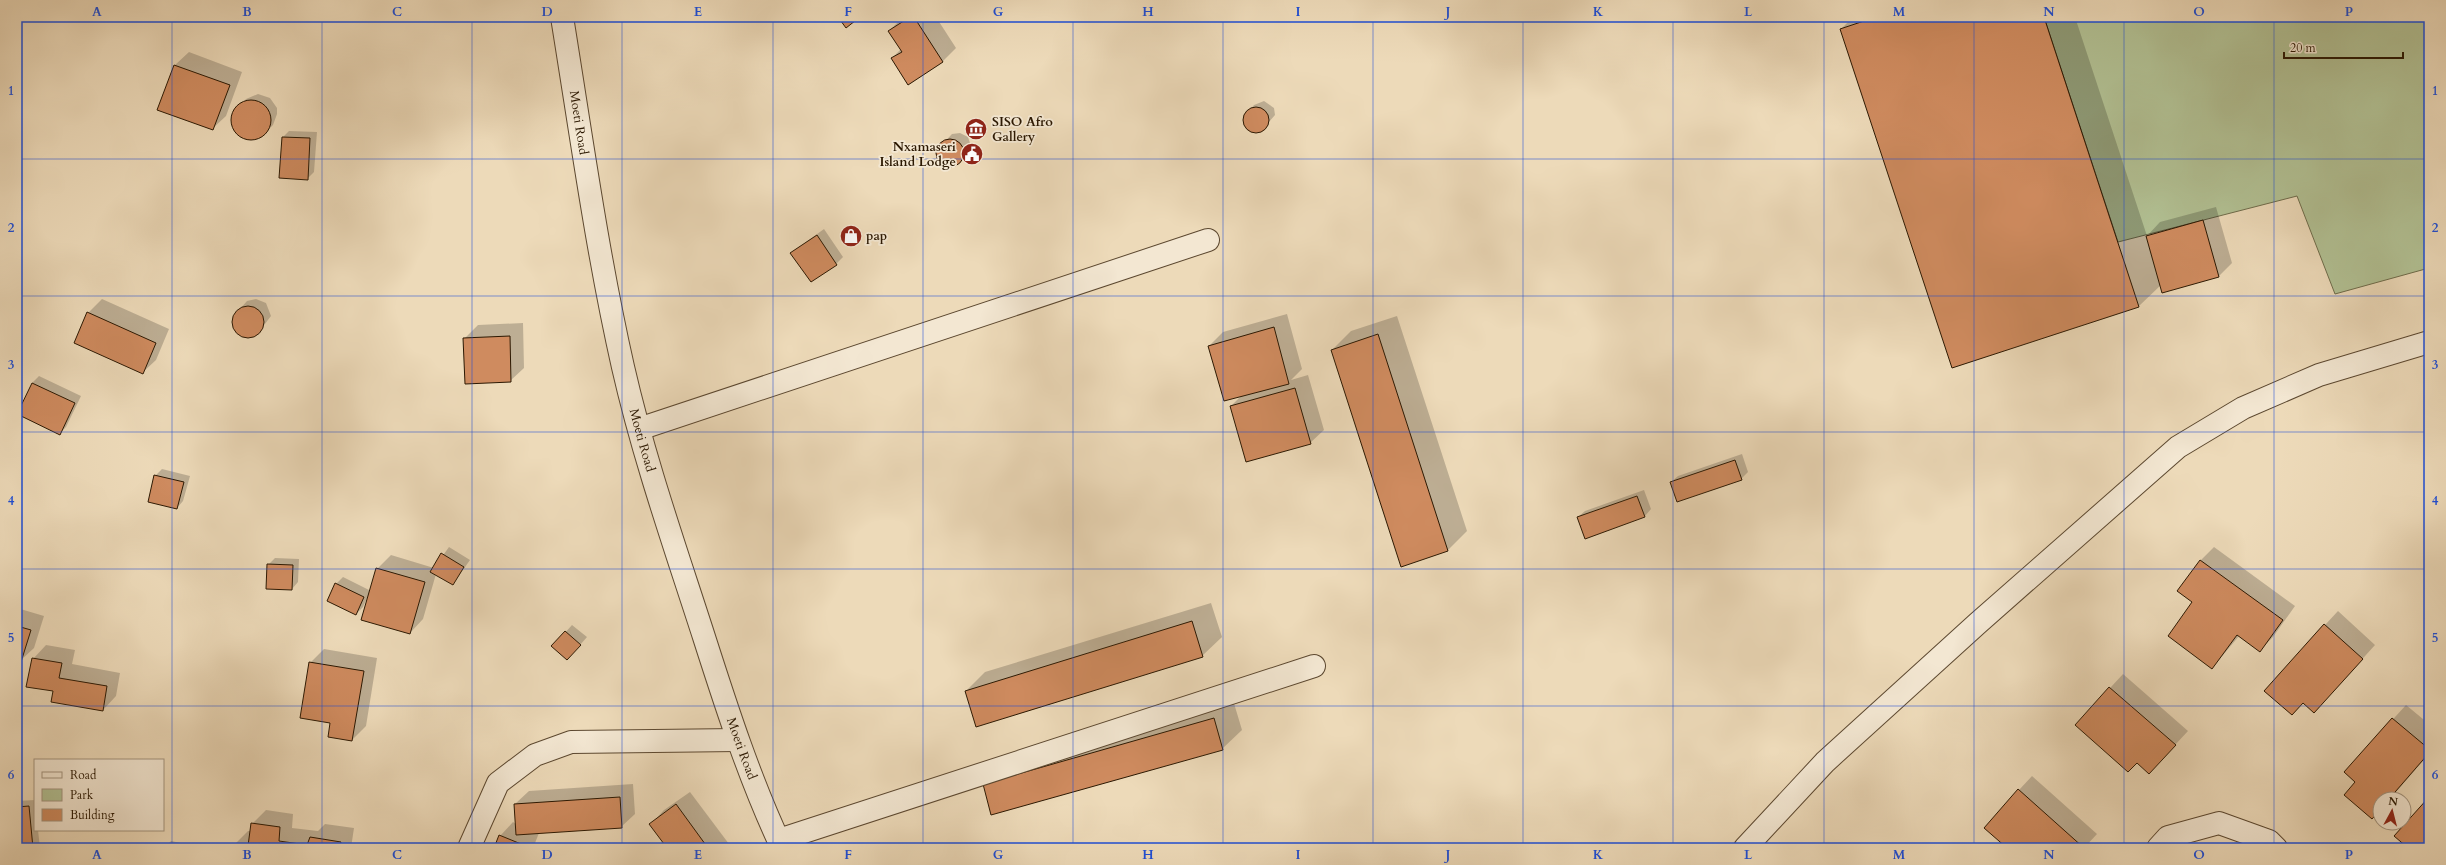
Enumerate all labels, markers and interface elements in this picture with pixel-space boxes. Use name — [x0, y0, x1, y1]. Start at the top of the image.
text: A — [92, 3, 102, 21]
text: B — [242, 3, 252, 21]
text: C — [392, 3, 402, 21]
text: D — [541, 3, 553, 21]
text: E — [694, 3, 702, 21]
text: F — [844, 3, 852, 21]
text: G — [993, 3, 1004, 21]
text: H — [1142, 3, 1154, 21]
text: I — [1295, 3, 1301, 21]
text: J — [1444, 3, 1451, 21]
text: K — [1593, 3, 1604, 21]
text: L — [1744, 3, 1753, 21]
text: M — [1893, 3, 1906, 21]
text: N — [2043, 3, 2055, 21]
text: O — [2193, 3, 2205, 21]
text: P — [2345, 3, 2353, 21]
scale bar — [2284, 34, 2403, 60]
text: 20 m — [2290, 40, 2317, 56]
text: 1 — [8, 82, 14, 100]
text: 1 — [2432, 82, 2438, 100]
street label: Moeti Road — [565, 89, 593, 156]
place label: SISO Afro Gallery — [992, 113, 1053, 146]
museum icon: SISO Afro Gallery — [963, 116, 989, 142]
place label: Nxamaseri Island Lodge — [880, 138, 956, 171]
public building icon: Nxamaseri Island Lodge — [959, 141, 985, 167]
text: 2 — [8, 219, 15, 237]
text: 2 — [2432, 219, 2439, 237]
shop icon: pap — [838, 223, 864, 249]
place label: pap — [866, 227, 887, 245]
text: 3 — [8, 356, 15, 374]
text: 3 — [2432, 356, 2439, 374]
street label: Moeti Road — [625, 407, 660, 474]
text: 4 — [8, 492, 15, 510]
text: 4 — [2432, 492, 2439, 510]
text: 5 — [8, 629, 14, 647]
text: 5 — [2432, 629, 2438, 647]
street label: Moeti Road — [722, 715, 761, 782]
legend — [34, 759, 164, 831]
text: 6 — [8, 766, 15, 784]
text: 6 — [2432, 766, 2439, 784]
text: Road — [70, 767, 97, 783]
text: Park — [70, 787, 94, 803]
north arrow — [2372, 791, 2412, 831]
text: N — [2388, 794, 2399, 810]
text: Building — [70, 807, 115, 823]
text: A — [92, 846, 102, 864]
text: B — [242, 846, 252, 864]
text: C — [392, 846, 402, 864]
text: D — [541, 846, 553, 864]
text: E — [694, 846, 702, 864]
text: F — [844, 846, 852, 864]
text: G — [993, 846, 1004, 864]
text: H — [1142, 846, 1154, 864]
text: I — [1295, 846, 1301, 864]
text: J — [1444, 846, 1451, 864]
text: K — [1593, 846, 1604, 864]
text: L — [1744, 846, 1753, 864]
text: M — [1893, 846, 1906, 864]
text: N — [2043, 846, 2055, 864]
text: O — [2193, 846, 2205, 864]
text: P — [2345, 846, 2353, 864]

